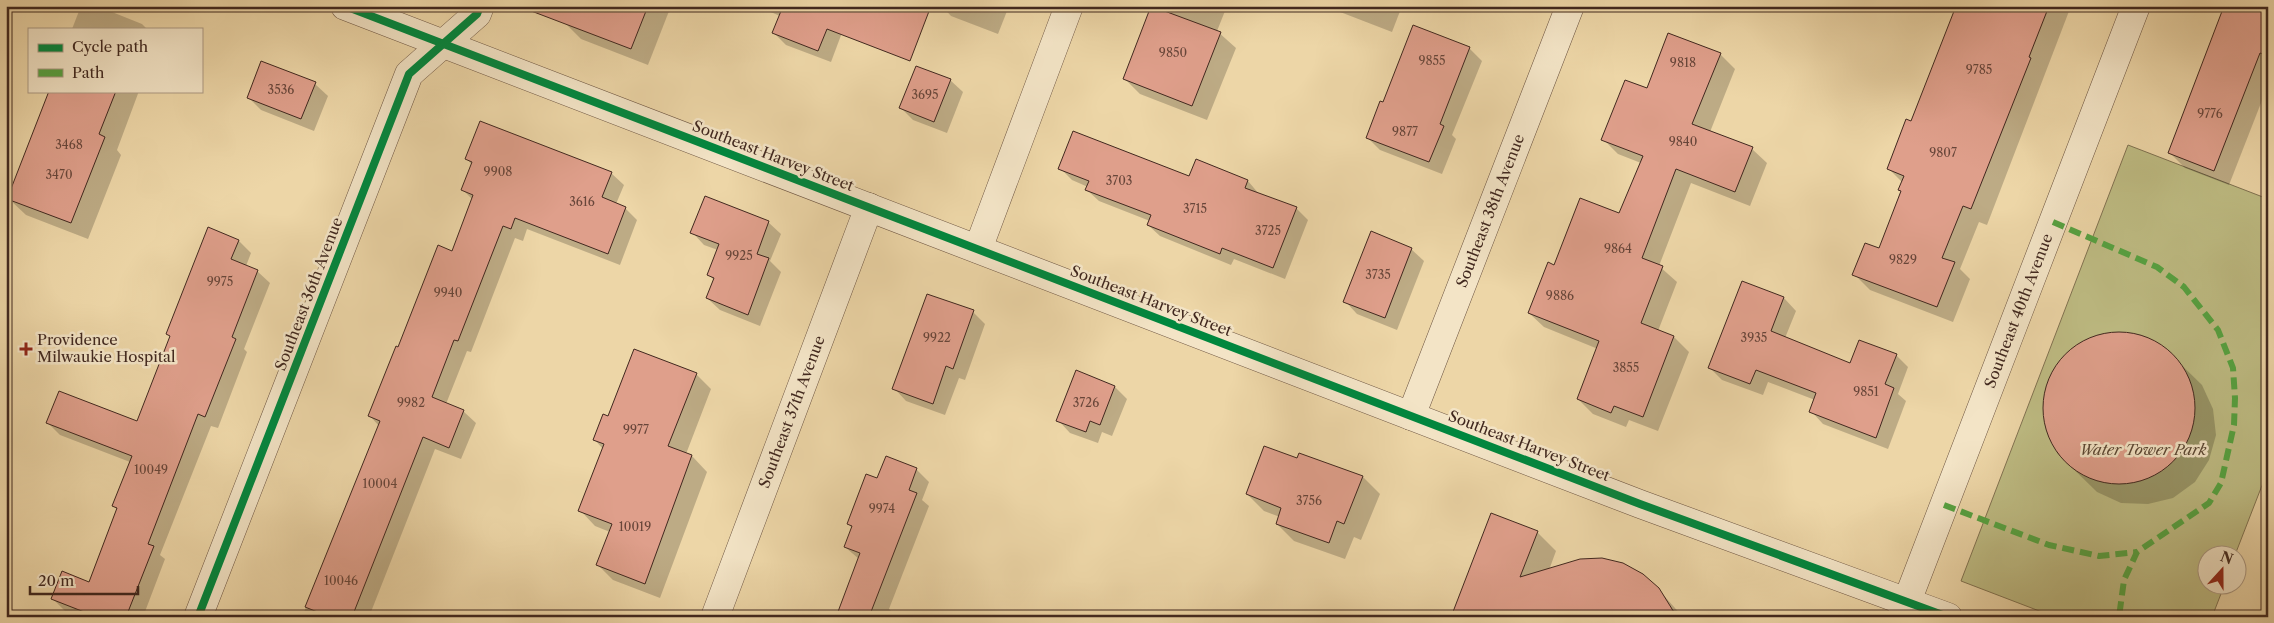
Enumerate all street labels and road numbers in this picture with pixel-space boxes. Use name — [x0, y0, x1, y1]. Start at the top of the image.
street label: Southeast Harvey Street — [690, 116, 857, 195]
street label: Southeast 38th Avenue — [1452, 131, 1528, 290]
street label: Southeast 36th Avenue — [271, 215, 347, 373]
street label: Southeast 40th Avenue — [1980, 231, 2057, 391]
street label: Southeast Harvey Street — [1068, 261, 1235, 340]
street label: Southeast 37th Avenue — [754, 333, 829, 491]
street label: Southeast Harvey Street — [1446, 406, 1613, 485]

